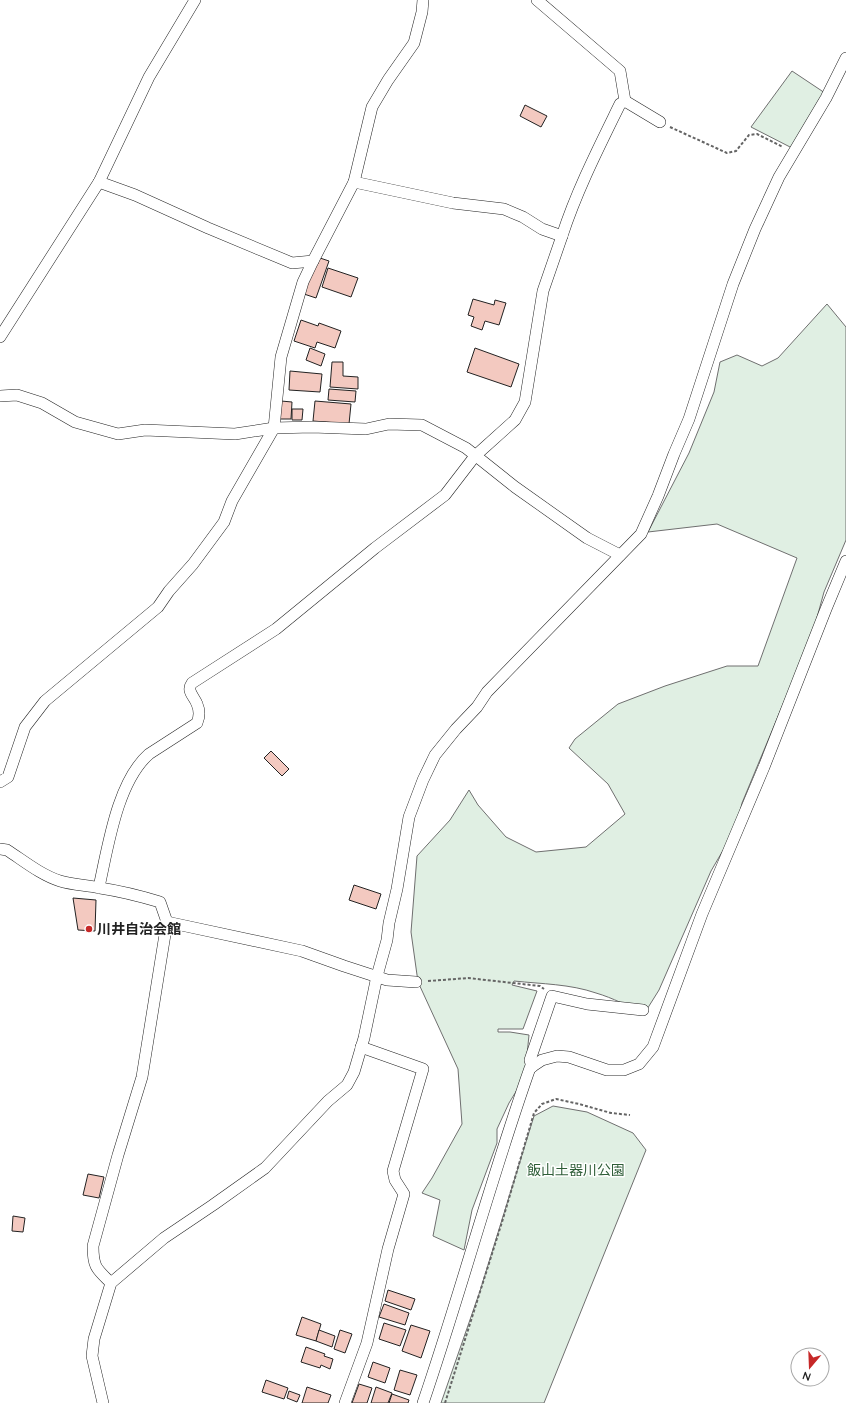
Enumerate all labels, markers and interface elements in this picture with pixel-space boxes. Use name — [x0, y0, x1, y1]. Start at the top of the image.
place label: 川井自治会館 — [97, 920, 181, 938]
marker: 川井自治会館 — [84, 924, 94, 934]
park label: 飯山土器川公園 — [527, 1161, 625, 1179]
north arrow — [790, 1347, 830, 1387]
text: N — [801, 1369, 813, 1384]

